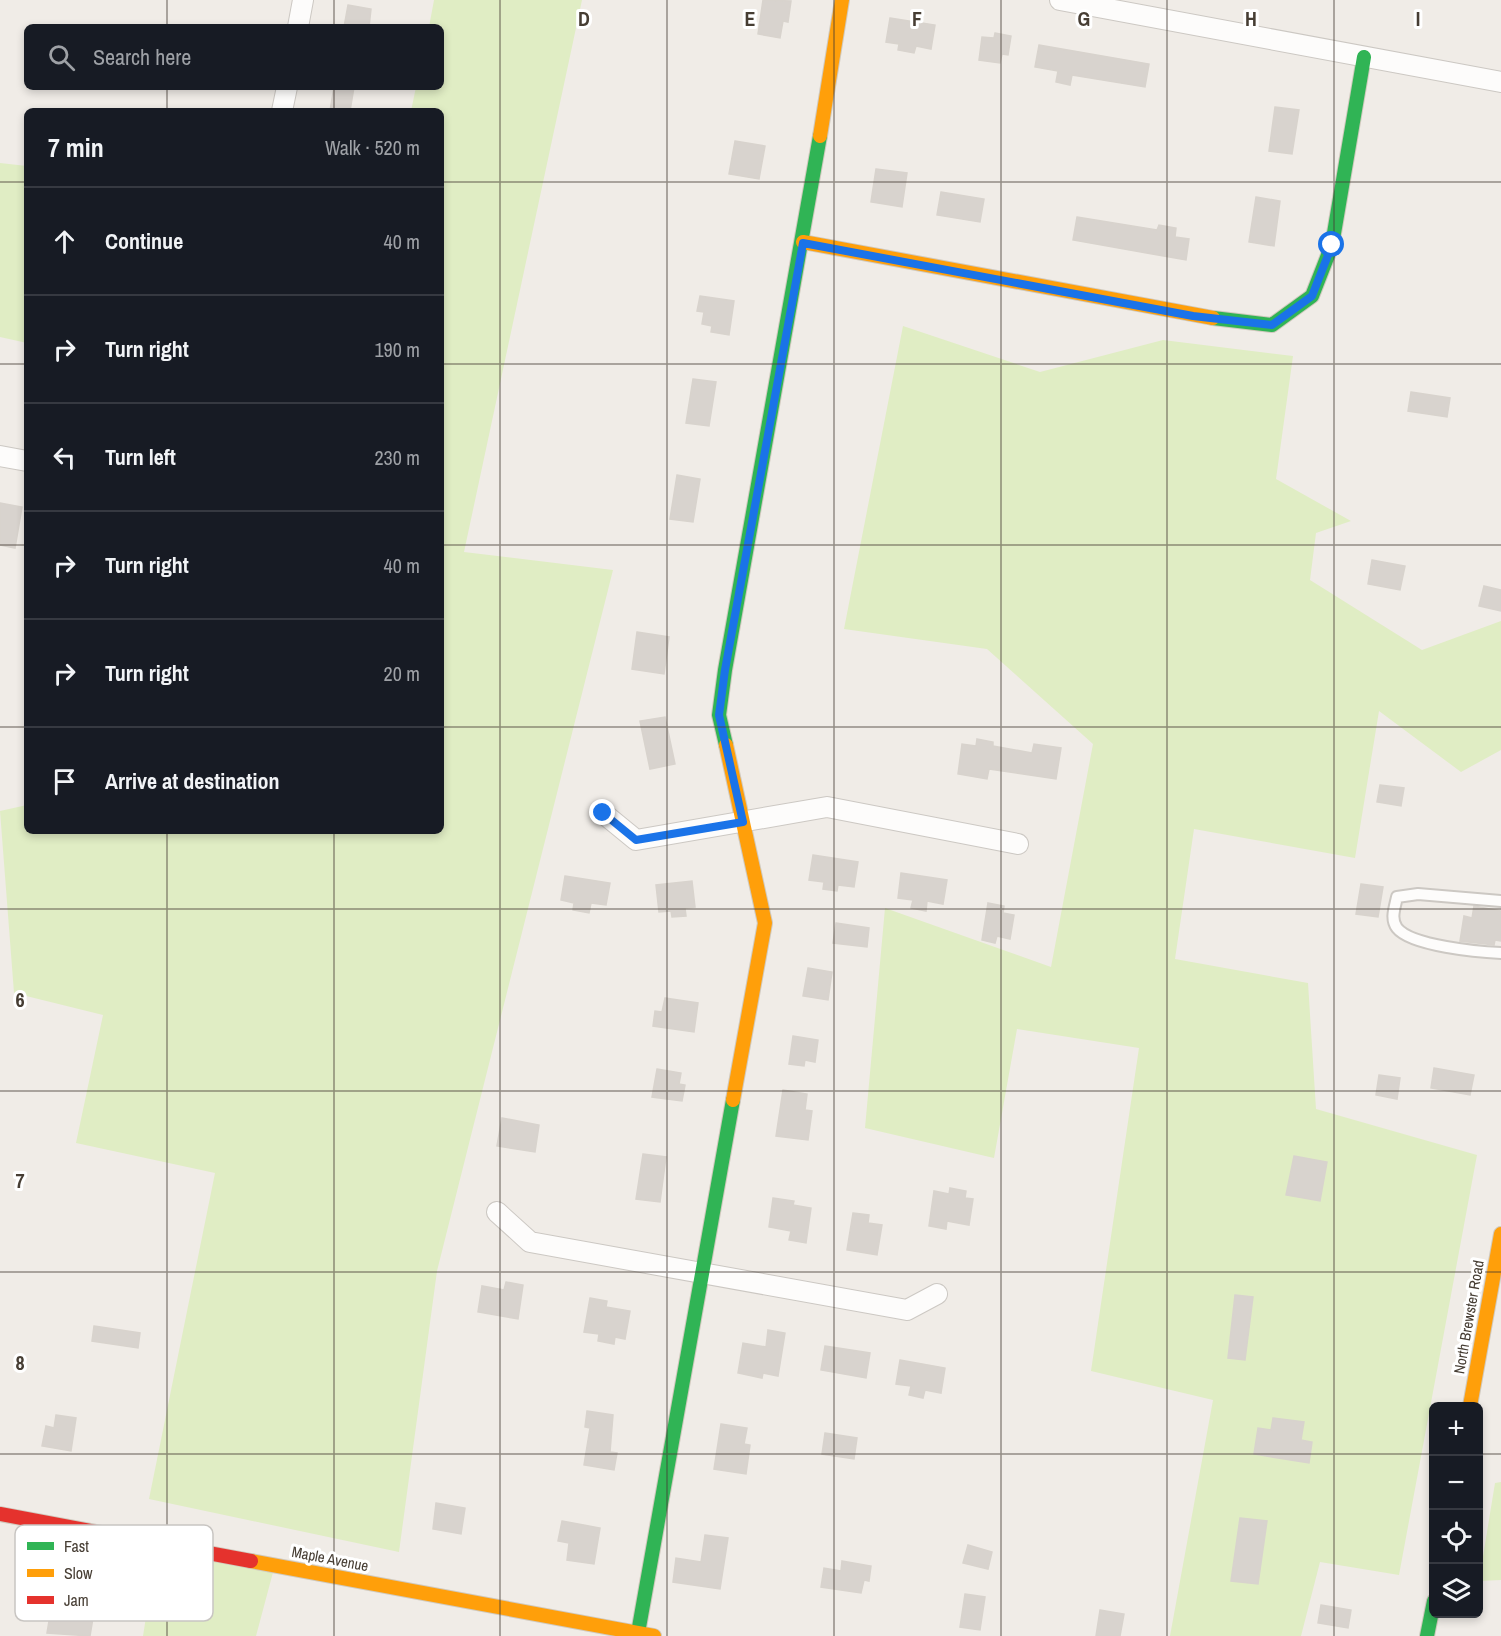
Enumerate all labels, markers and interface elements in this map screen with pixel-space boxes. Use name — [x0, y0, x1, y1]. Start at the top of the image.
text: D — [578, 5, 590, 32]
text: E — [745, 5, 756, 32]
text: F — [912, 5, 922, 32]
text: G — [1078, 5, 1090, 32]
text: H — [1245, 5, 1257, 32]
text: I — [1416, 5, 1420, 32]
search box — [24, 24, 444, 90]
icon: search — [45, 41, 78, 74]
text: Search here — [93, 42, 191, 72]
text: 7 min — [48, 130, 104, 165]
text: Walk · 520 m — [325, 134, 420, 161]
icon: ahead — [48, 225, 81, 258]
text: Continue — [105, 226, 183, 256]
text: 40 m — [384, 228, 420, 255]
route start — [1318, 231, 1344, 257]
icon: right — [48, 333, 81, 366]
text: Turn right — [105, 334, 189, 364]
text: 190 m — [374, 336, 420, 363]
icon: left — [48, 441, 81, 474]
text: Turn left — [105, 442, 176, 472]
text: 230 m — [374, 444, 420, 471]
icon: right — [48, 549, 81, 582]
text: Turn right — [105, 550, 189, 580]
text: 40 m — [384, 552, 420, 579]
icon: right — [48, 657, 81, 690]
text: Turn right — [105, 658, 189, 688]
text: 20 m — [384, 660, 420, 687]
icon: arrive — [48, 765, 81, 798]
text: Arrive at destination — [105, 766, 279, 796]
route end — [589, 799, 615, 825]
text: 6 — [15, 986, 25, 1013]
text: 7 — [15, 1167, 25, 1194]
street label: North Brewster Road — [1448, 1259, 1489, 1375]
text: 8 — [15, 1349, 25, 1376]
map controls — [1429, 1402, 1483, 1618]
button: + — [1429, 1402, 1483, 1456]
button: − — [1429, 1456, 1483, 1510]
button: locate — [1429, 1510, 1483, 1564]
legend — [15, 1525, 213, 1621]
text: Fast — [64, 1535, 89, 1557]
street label: Maple Avenue — [290, 1541, 370, 1576]
text: Slow — [64, 1562, 93, 1584]
button: layers — [1429, 1564, 1483, 1618]
text: Jam — [64, 1589, 89, 1611]

